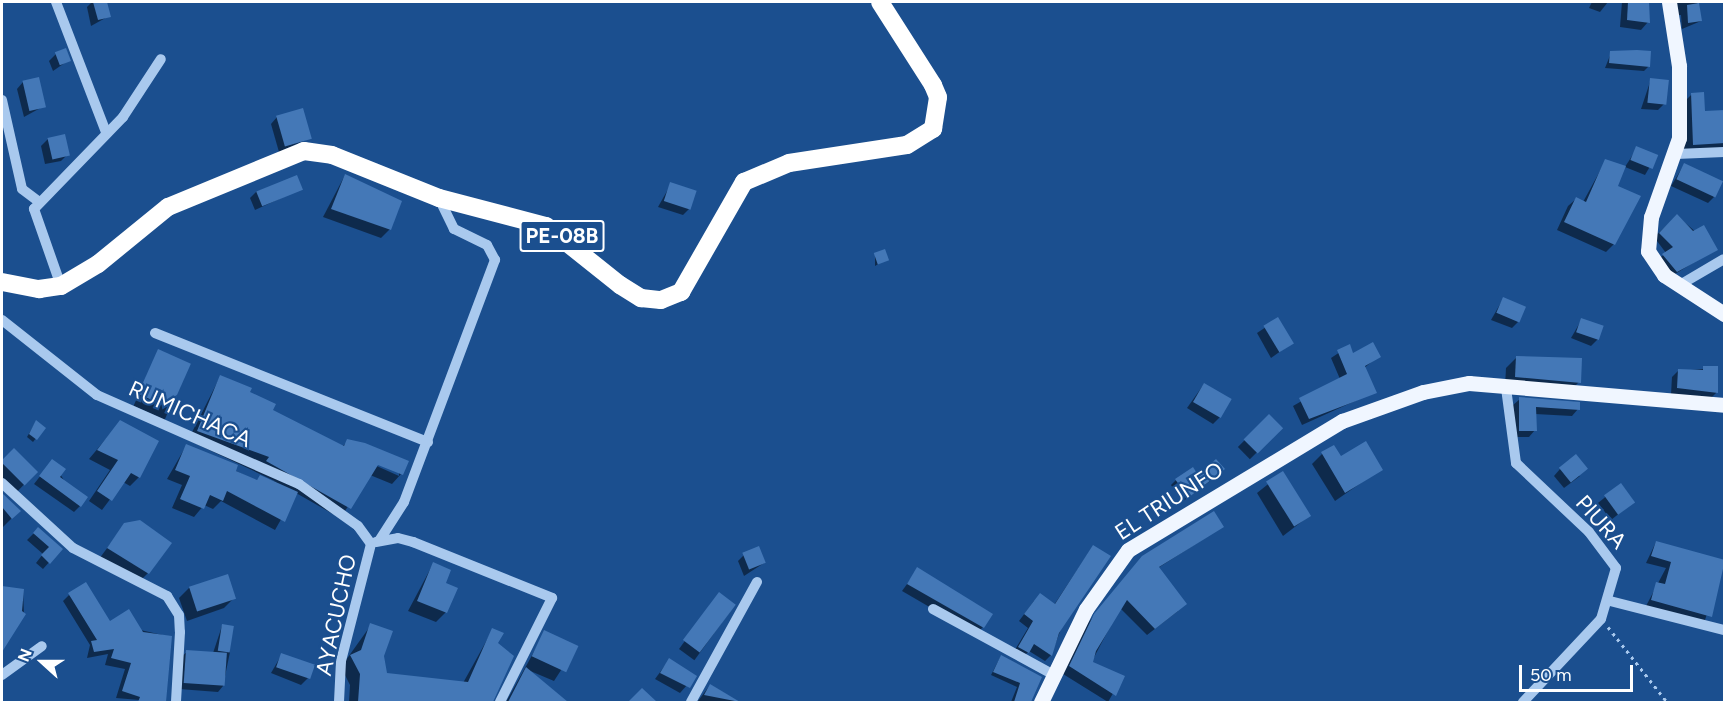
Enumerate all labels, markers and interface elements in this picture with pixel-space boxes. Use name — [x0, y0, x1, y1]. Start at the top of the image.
road number: PE-08B — [518, 218, 606, 254]
street label: RUMICHACA — [125, 375, 255, 453]
street label: EL TRIUNFO — [1110, 456, 1228, 546]
street label: PIURA — [1570, 490, 1632, 554]
street label: AYACUCHO — [310, 552, 362, 678]
north arrow — [12, 632, 72, 692]
text: N — [14, 646, 36, 665]
scale bar — [1522, 653, 1636, 691]
text: 50 m — [1530, 664, 1572, 686]

